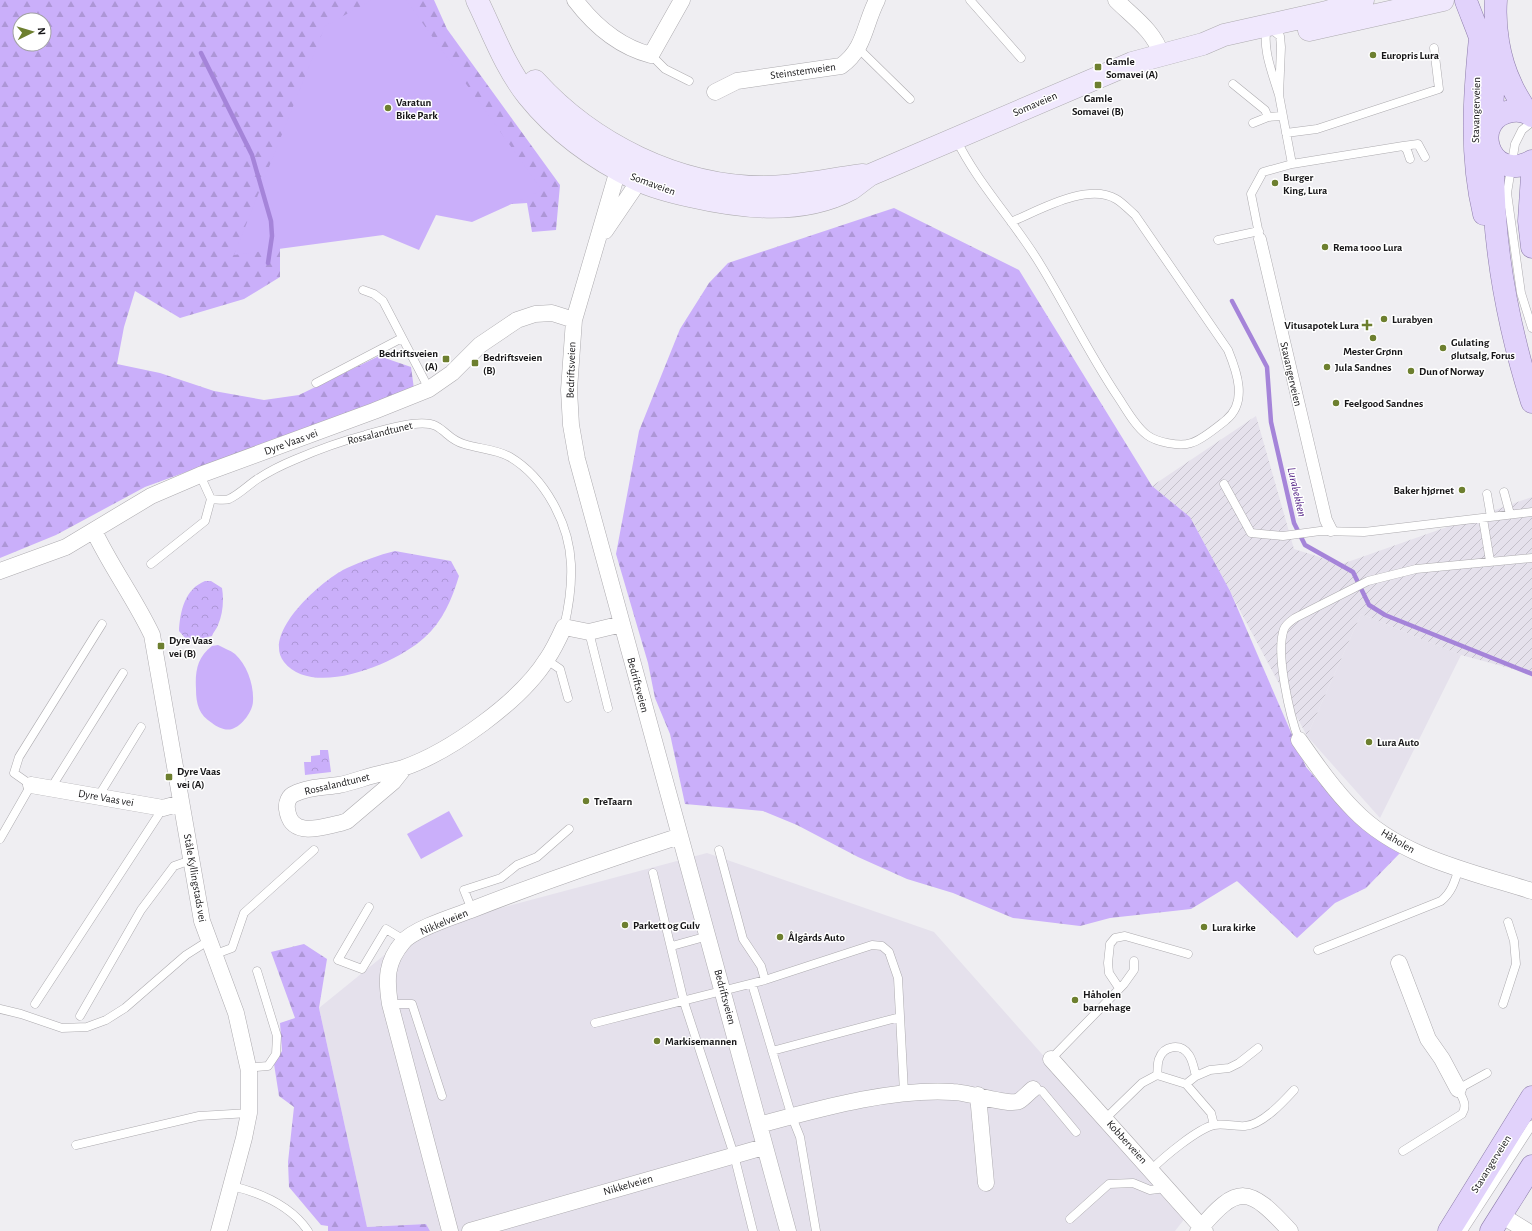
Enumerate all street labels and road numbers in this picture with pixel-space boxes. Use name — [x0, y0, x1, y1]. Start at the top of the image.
street label: Steinstemveien — [770, 61, 836, 81]
street label: Stavangerveien — [1470, 77, 1482, 143]
street label: Somaveien — [1011, 90, 1059, 118]
street label: Somaveien — [629, 171, 677, 197]
street label: Bedriftsveien — [565, 341, 577, 399]
street label: Stavangerveien — [1278, 341, 1304, 407]
street label: Rossalandtunet — [346, 419, 414, 446]
street label: Dyre Vaas vei — [263, 427, 319, 457]
street label: Bedriftsveien — [625, 656, 651, 714]
street label: Rossalandtunet — [303, 771, 371, 797]
street label: Dyre Vaas vei — [77, 788, 135, 808]
street label: Håholen — [1379, 827, 1417, 855]
street label: Ståle Kyllingstads vei — [182, 833, 208, 923]
street label: Nikkelveien — [418, 907, 470, 937]
street label: Bedriftsveien — [712, 968, 738, 1026]
street label: Kobberveien — [1105, 1118, 1149, 1166]
street label: Stavangerveien — [1469, 1133, 1513, 1195]
street label: Nikkelveien — [602, 1173, 654, 1197]

